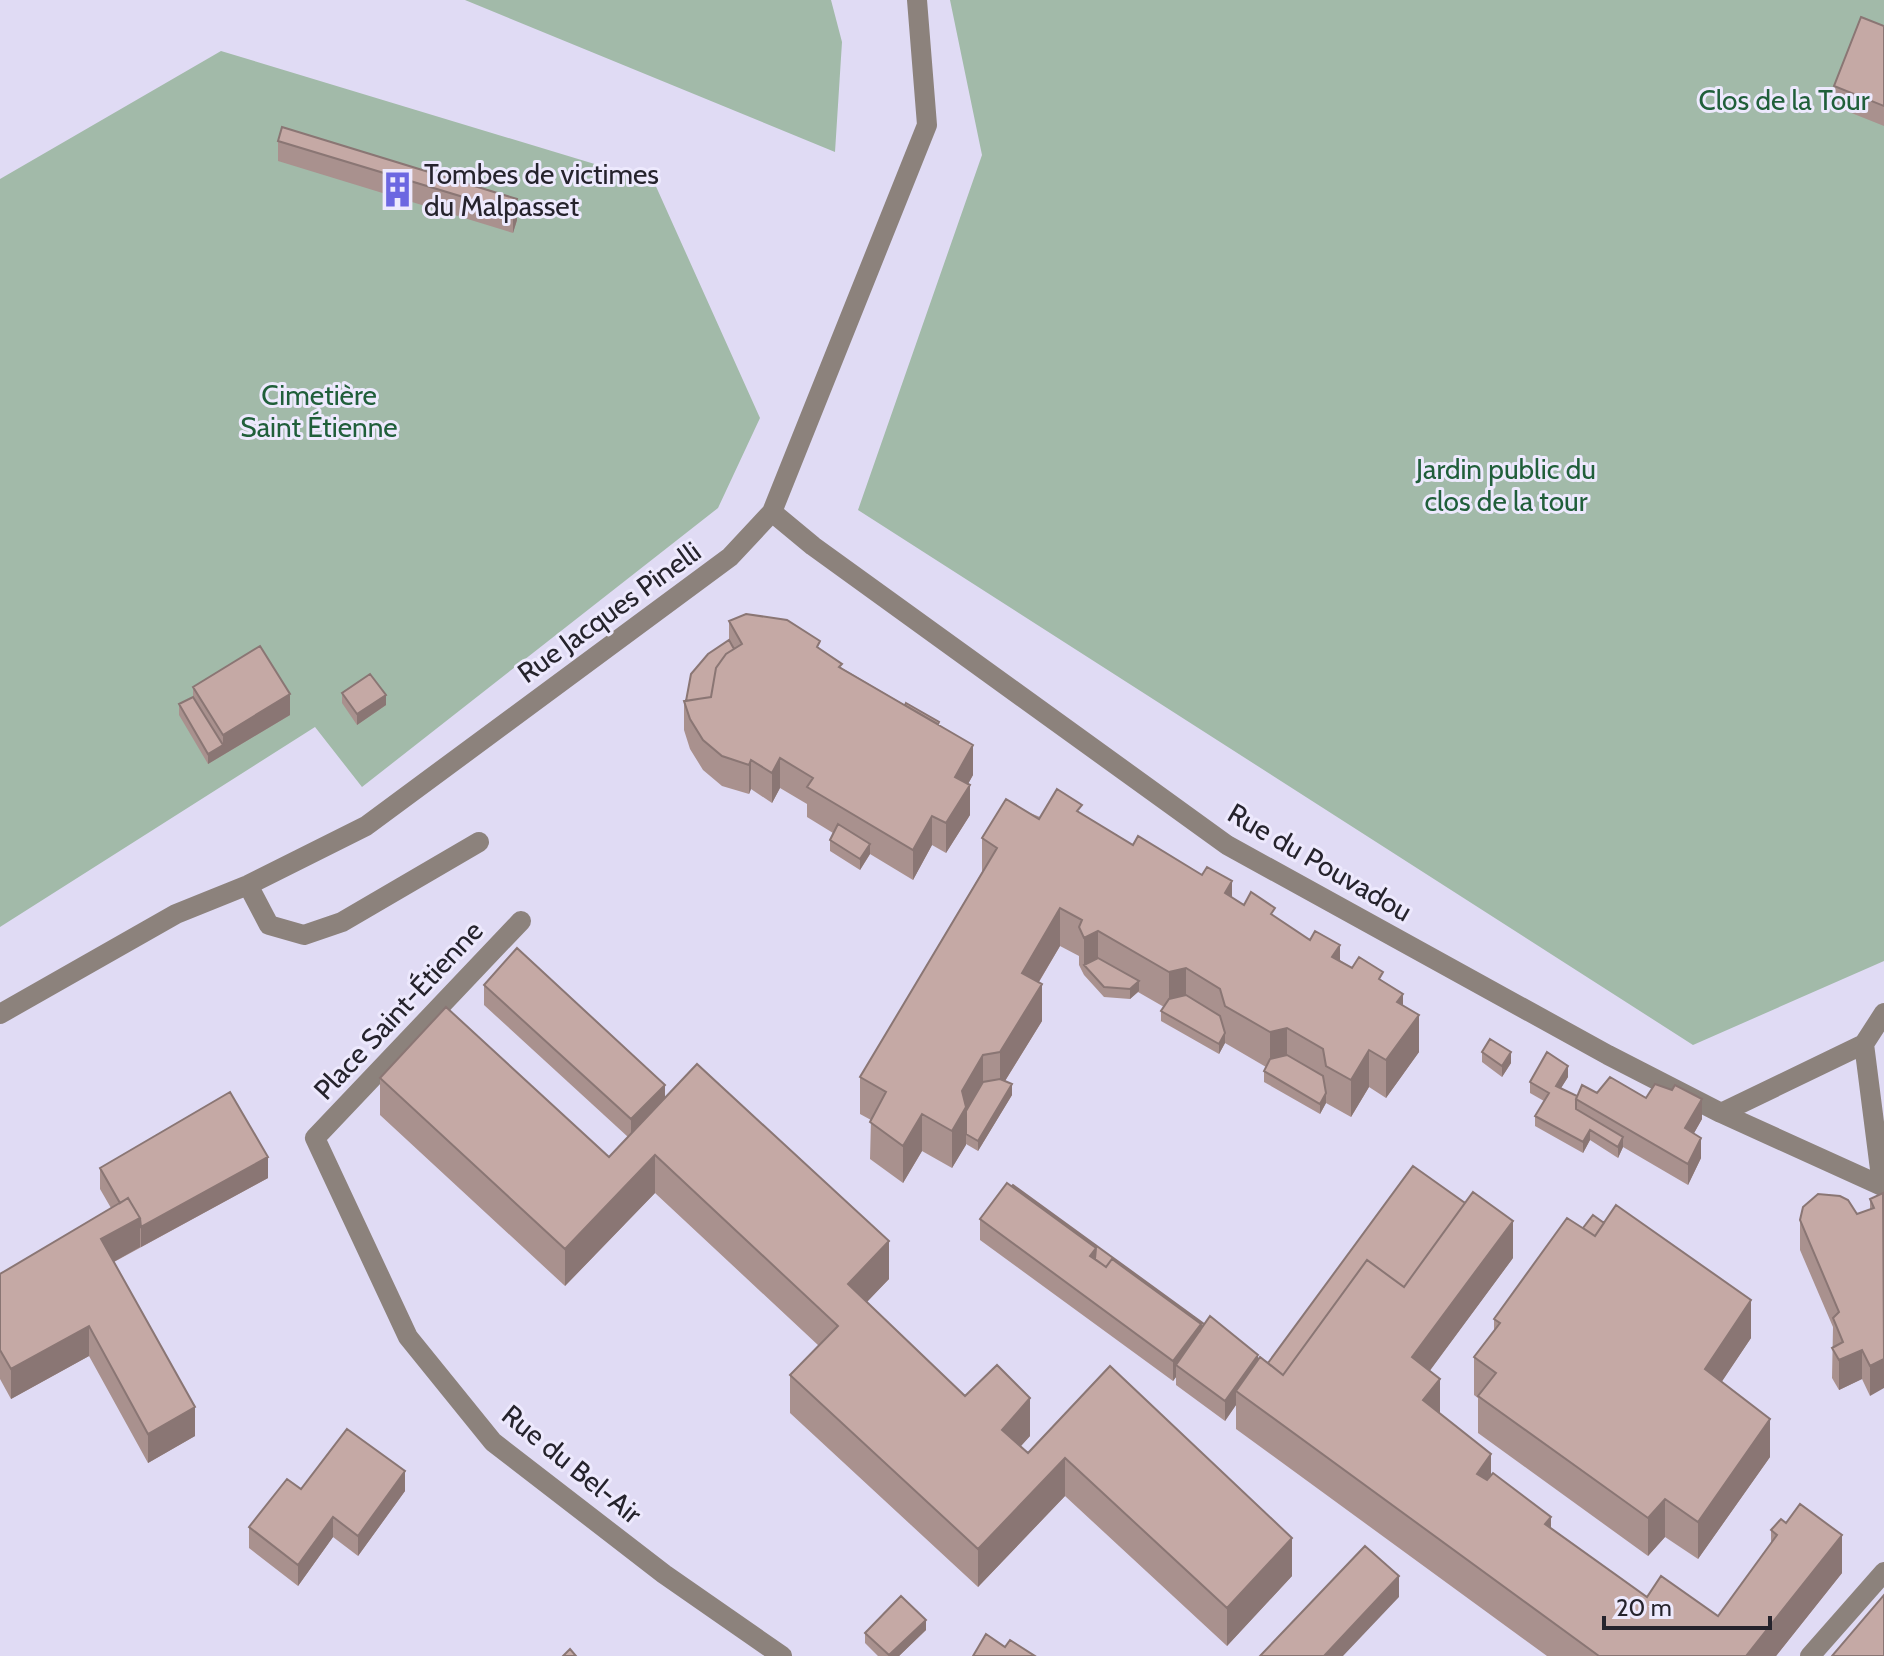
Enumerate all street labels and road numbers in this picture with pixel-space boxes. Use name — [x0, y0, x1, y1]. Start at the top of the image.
street label: Rue Jacques Pinelli — [511, 534, 707, 690]
street label: Rue du Pouvadou — [1222, 796, 1418, 928]
street label: Place Saint-Étienne — [306, 914, 490, 1106]
street label: Rue du Bel-Air — [495, 1397, 649, 1531]

